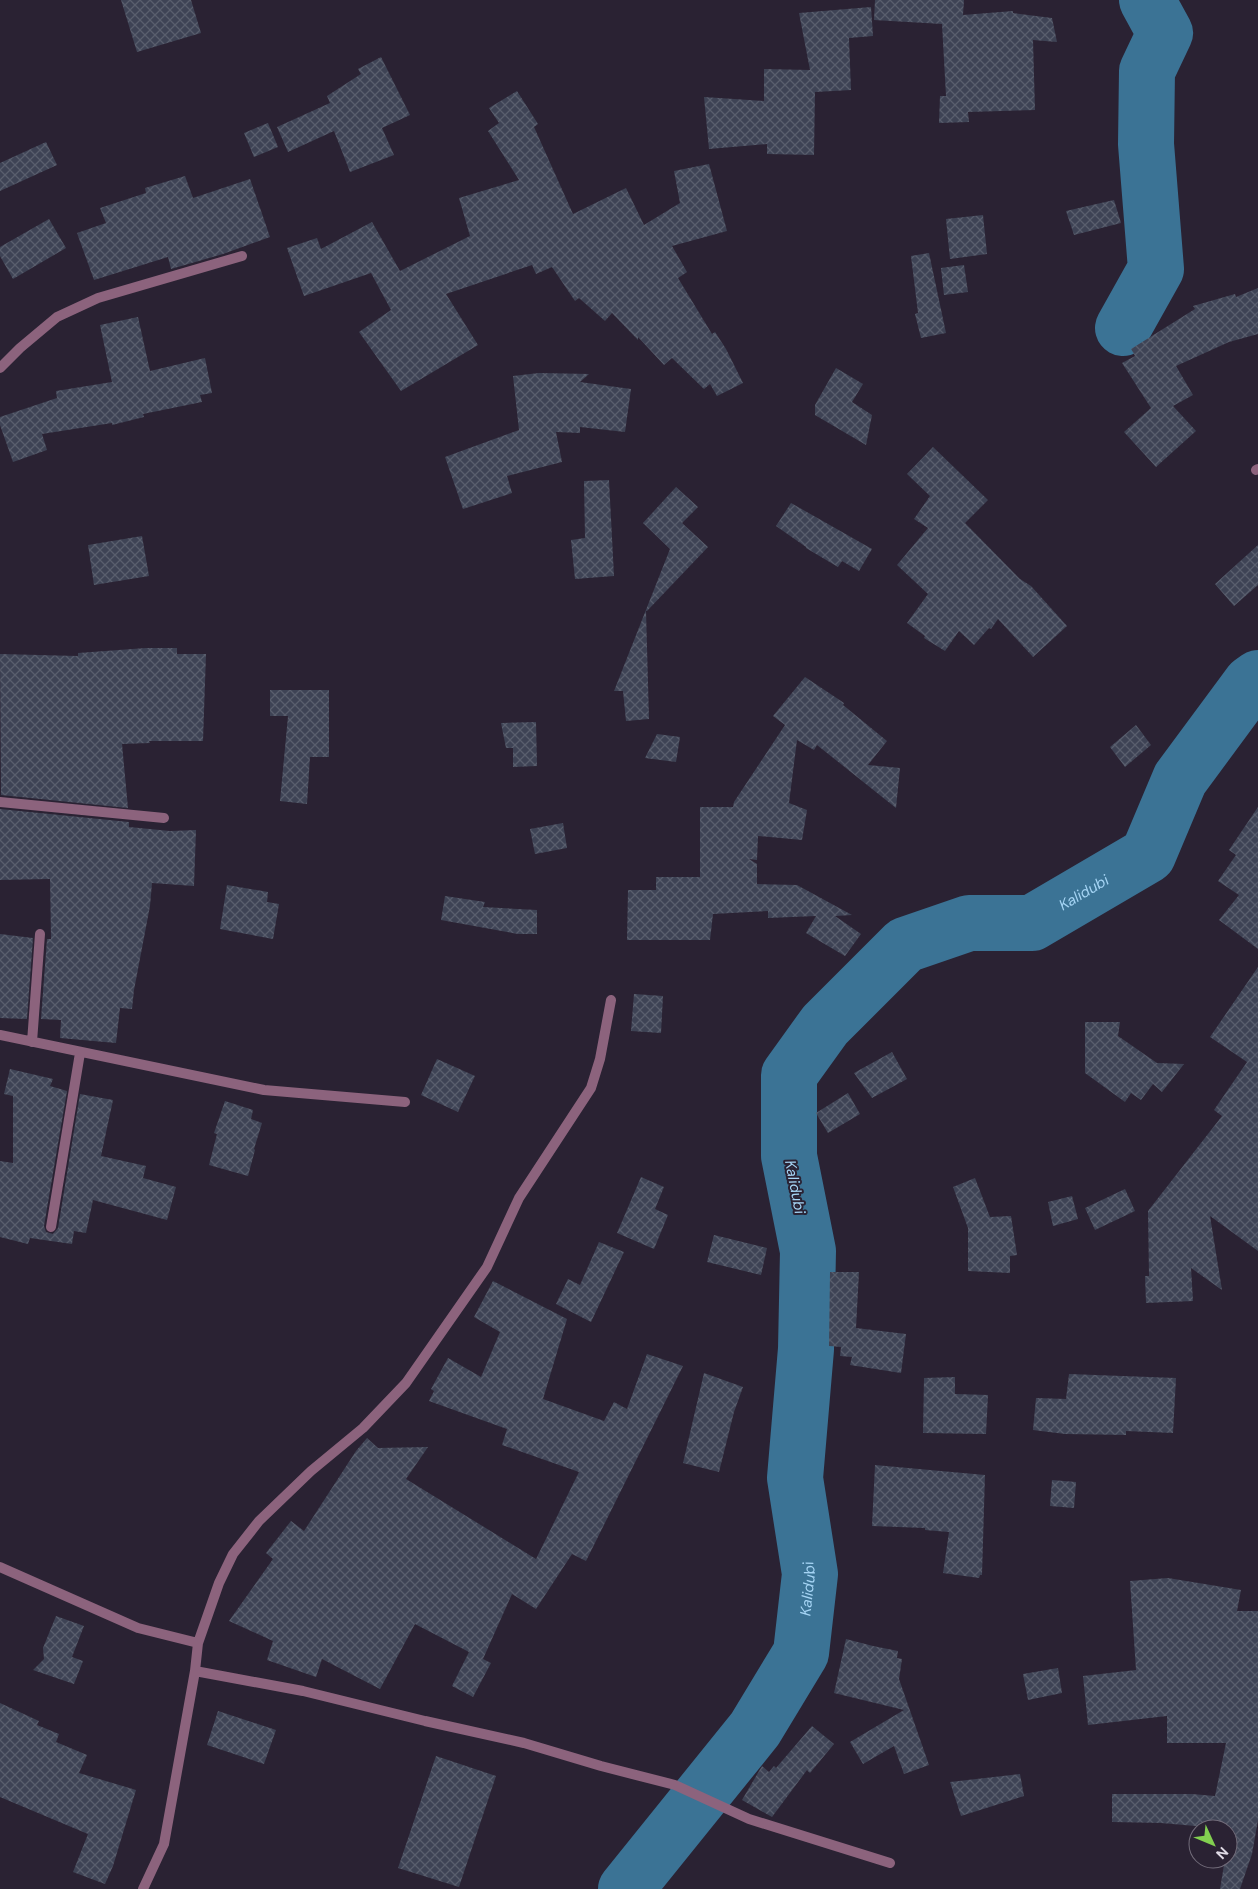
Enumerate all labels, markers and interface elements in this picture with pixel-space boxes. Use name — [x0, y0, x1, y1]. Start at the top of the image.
water label: Kalidubi — [1055, 870, 1113, 915]
water label: Kalidubi — [780, 1158, 810, 1216]
water label: Kalidubi — [795, 1560, 820, 1617]
north arrow — [1188, 1819, 1238, 1869]
text: N — [1212, 1843, 1232, 1863]

